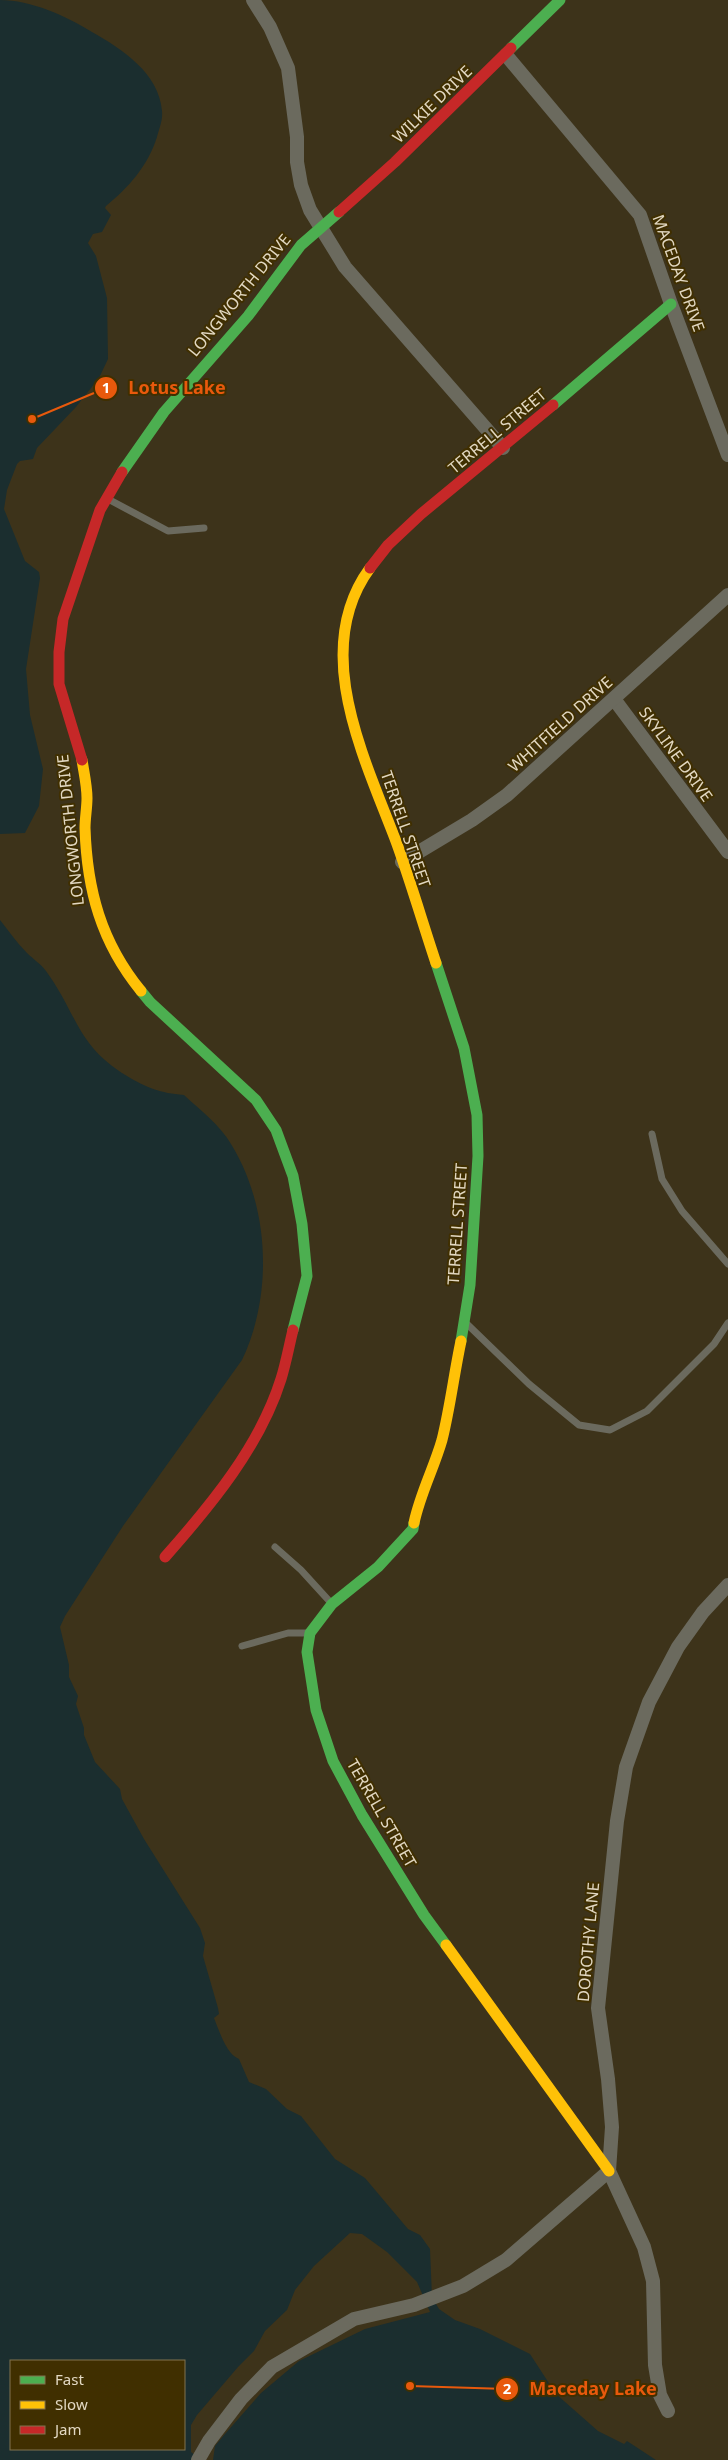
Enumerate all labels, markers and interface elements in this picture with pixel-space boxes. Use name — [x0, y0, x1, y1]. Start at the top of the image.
street label: WILKIE DRIVE — [387, 60, 477, 148]
street label: MACEDAY DRIVE — [648, 212, 710, 334]
street label: LONGWORTH DRIVE — [183, 229, 295, 361]
callout: Lotus Lake — [94, 371, 236, 404]
text: Lotus Lake — [128, 375, 226, 399]
text: 1 — [102, 377, 110, 397]
street label: TERRELL STREET — [443, 383, 551, 479]
street label: WHITFIELD DRIVE — [503, 671, 617, 777]
street label: SKYLINE DRIVE — [634, 702, 718, 806]
street label: LONGWORTH DRIVE — [51, 753, 89, 907]
street label: TERRELL STREET — [376, 768, 436, 890]
street label: TERRELL STREET — [442, 1162, 472, 1286]
street label: TERRELL STREET — [342, 1755, 422, 1871]
street label: DOROTHY LANE — [572, 1881, 604, 2003]
legend — [10, 2360, 185, 2450]
text: Fast — [55, 2369, 84, 2389]
callout: Maceday Lake — [494, 2372, 667, 2405]
text: Maceday Lake — [529, 2376, 657, 2400]
text: 2 — [503, 2378, 512, 2398]
text: Slow — [55, 2394, 88, 2414]
text: Jam — [53, 2419, 82, 2439]

